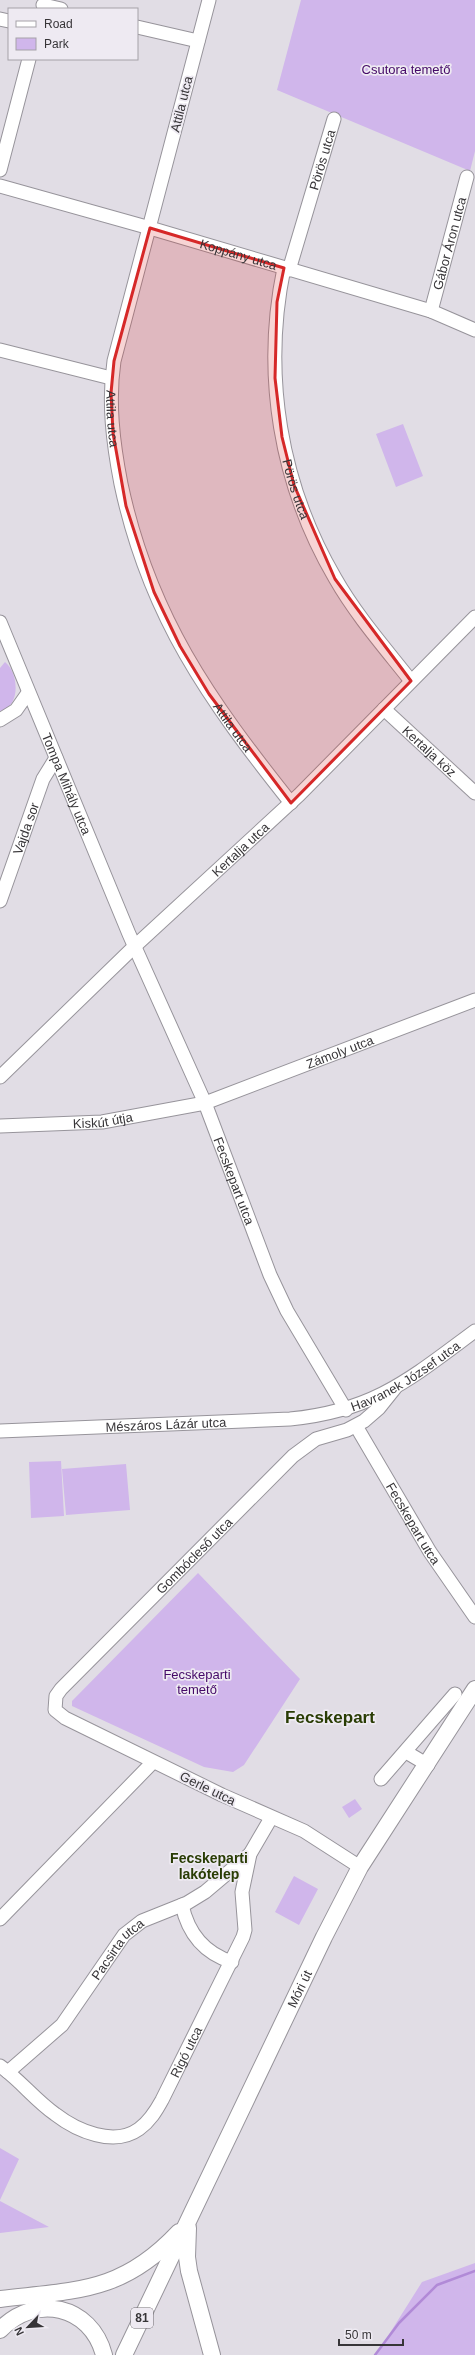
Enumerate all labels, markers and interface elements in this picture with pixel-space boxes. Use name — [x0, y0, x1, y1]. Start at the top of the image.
legend — [8, 8, 138, 60]
text: Road — [44, 17, 73, 31]
text: Park — [44, 37, 70, 51]
park label: Csutora temető — [362, 62, 450, 77]
street label: Attila utca — [167, 74, 196, 134]
street label: Pörös utca — [306, 127, 339, 192]
street label: Gábor Áron utca — [430, 195, 469, 292]
street label: Koppány utca — [198, 236, 279, 273]
street label: Attila utca — [103, 390, 122, 449]
street label: Pörös utca — [279, 458, 313, 522]
street label: Attila utca — [210, 700, 256, 756]
street label: Kertalja köz — [399, 723, 459, 780]
street label: Tompa Mihály utca — [39, 731, 94, 838]
street label: Vajda sor — [10, 800, 42, 857]
street label: Kertalja utca — [209, 819, 273, 880]
street label: Zámoly utca — [304, 1032, 376, 1072]
street label: Kiskút útja — [73, 1109, 135, 1131]
street label: Fecskepart utca — [211, 1135, 258, 1228]
street label: Havranek József utca — [349, 1338, 463, 1414]
street label: Mészáros Lázár utca — [105, 1415, 227, 1435]
street label: Fecskepart utca — [383, 1480, 444, 1568]
street label: Gombócleső utca — [153, 1514, 236, 1597]
park label: Fecskeparti temető — [163, 1667, 231, 1697]
district label: Fecskepart — [285, 1708, 375, 1727]
street label: Gerle utca — [178, 1769, 239, 1809]
district label: Fecskeparti lakótelep — [170, 1850, 248, 1882]
street label: Pacsirta utca — [88, 1915, 147, 1983]
street label: Móri út — [284, 1967, 315, 2010]
street label: Rigó utca — [167, 2024, 206, 2080]
north arrow — [8, 2307, 48, 2347]
road number: 81 — [131, 2308, 153, 2328]
scale bar — [339, 2321, 403, 2347]
text: N — [12, 2325, 26, 2337]
text: 50 m — [345, 2328, 372, 2342]

